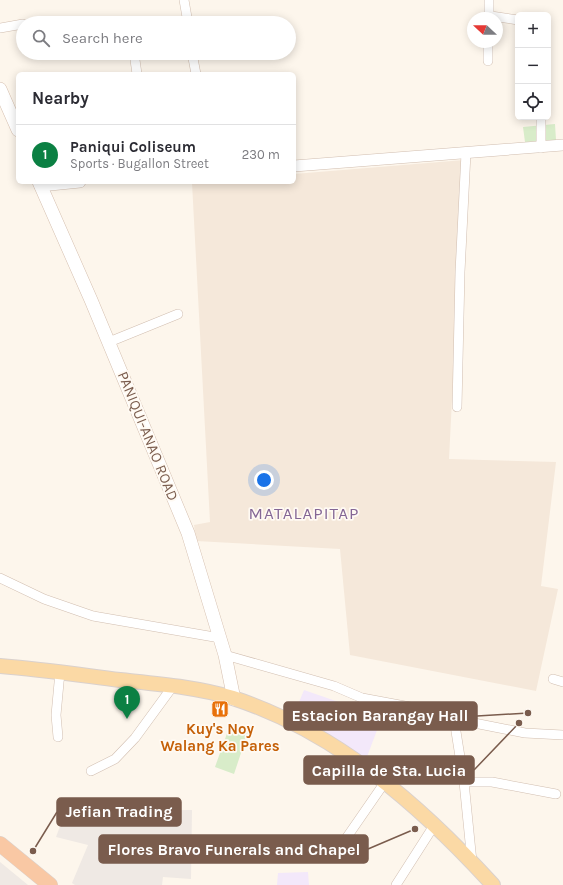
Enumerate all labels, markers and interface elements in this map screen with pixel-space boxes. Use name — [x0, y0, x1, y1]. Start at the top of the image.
north arrow — [467, 12, 503, 48]
map controls — [515, 12, 551, 120]
button: + — [515, 12, 551, 48]
search box — [16, 16, 296, 60]
icon: search — [30, 27, 52, 49]
text: Search here — [62, 29, 143, 47]
button: − — [515, 48, 551, 84]
button: locate — [515, 84, 551, 120]
text: Nearby — [32, 88, 89, 108]
text: Paniqui Coliseum — [70, 138, 196, 156]
text: 1 — [43, 147, 47, 162]
text: 230 m — [242, 147, 280, 162]
text: Sports · Bugallon Street — [70, 156, 209, 171]
street label: PANIQUI-ANAO ROAD — [114, 369, 182, 503]
your location — [254, 470, 274, 490]
district label: MATALAPITAP — [249, 503, 359, 523]
pin: 1 — [114, 686, 140, 719]
restaurant icon: Kuy's Noy Walang Ka Pares — [210, 699, 230, 719]
callout: Estacion Barangay Hall — [284, 702, 477, 730]
text: Estacion Barangay Hall — [292, 706, 468, 725]
place label: Kuy's Noy Walang Ka Pares — [160, 720, 280, 755]
callout: Capilla de Sta. Lucia — [304, 756, 474, 784]
text: Capilla de Sta. Lucia — [312, 761, 466, 780]
callout: Jefian Trading — [57, 798, 181, 826]
text: Jefian Trading — [65, 802, 173, 821]
callout: Flores Bravo Funerals and Chapel — [99, 835, 368, 863]
text: Flores Bravo Funerals and Chapel — [108, 840, 360, 859]

